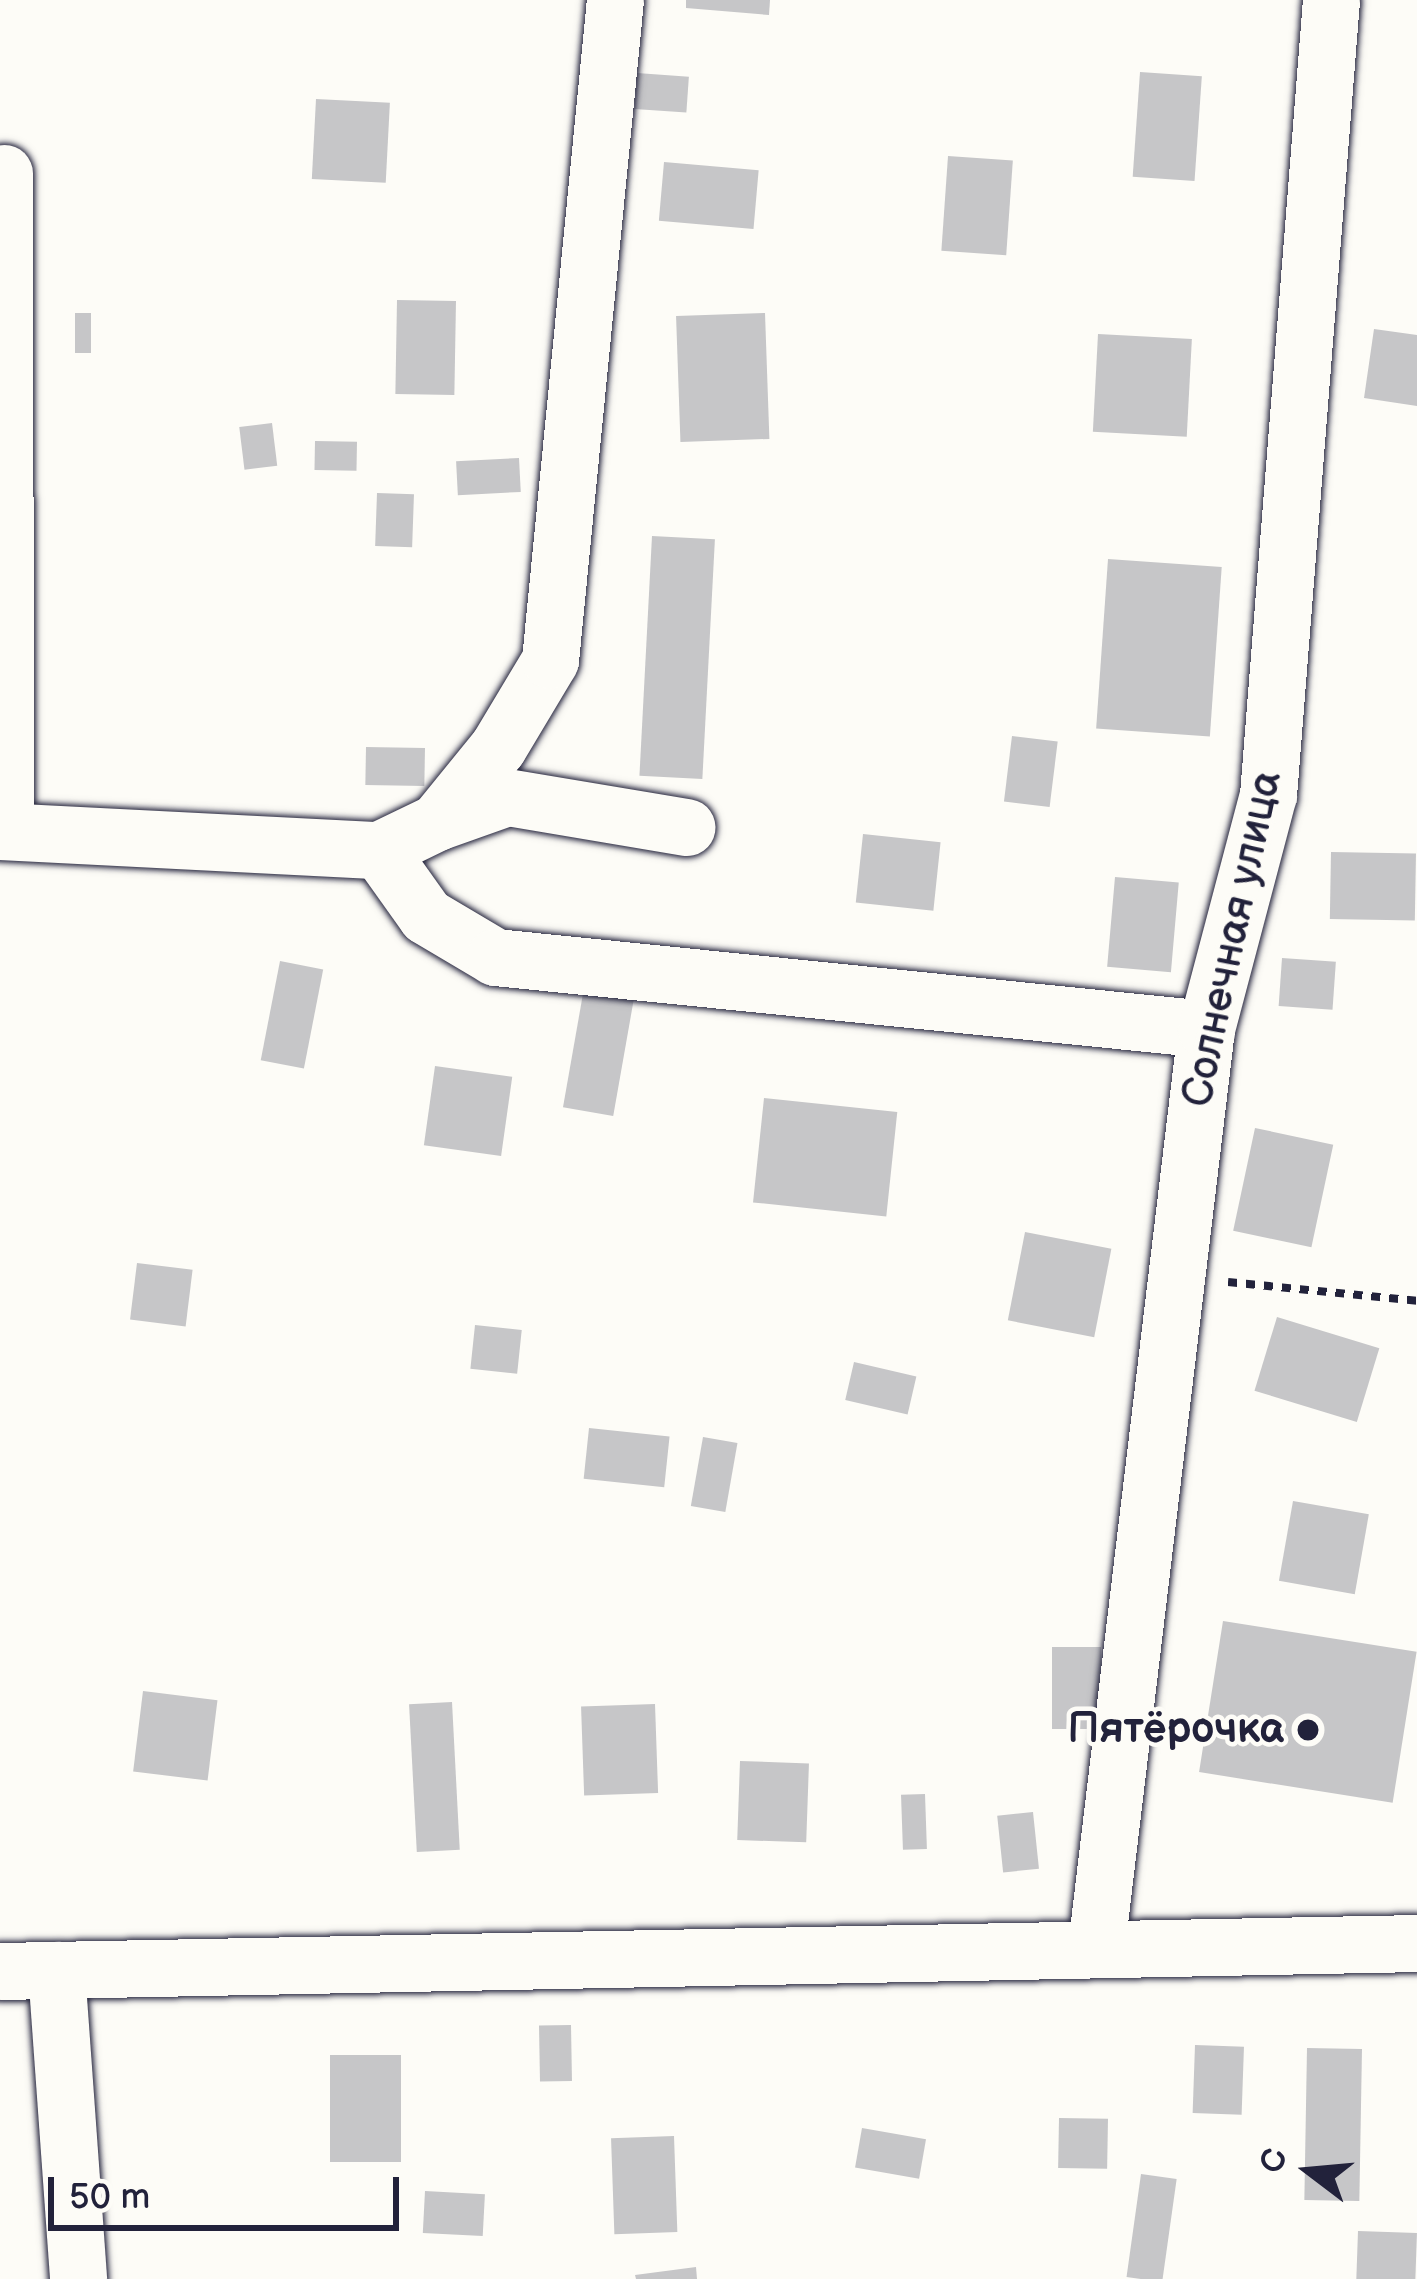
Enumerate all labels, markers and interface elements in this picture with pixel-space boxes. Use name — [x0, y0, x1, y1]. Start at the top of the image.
street label: Солнечная улица — [1173, 766, 1293, 1112]
place label: Пятёрочка — [1068, 1705, 1284, 1755]
marker: Пятёрочка — [1295, 1717, 1321, 1743]
north arrow — [1249, 2111, 1369, 2231]
text: С — [1252, 2145, 1297, 2178]
scale bar — [54, 2153, 405, 2227]
text: 50 m — [69, 2176, 150, 2219]

